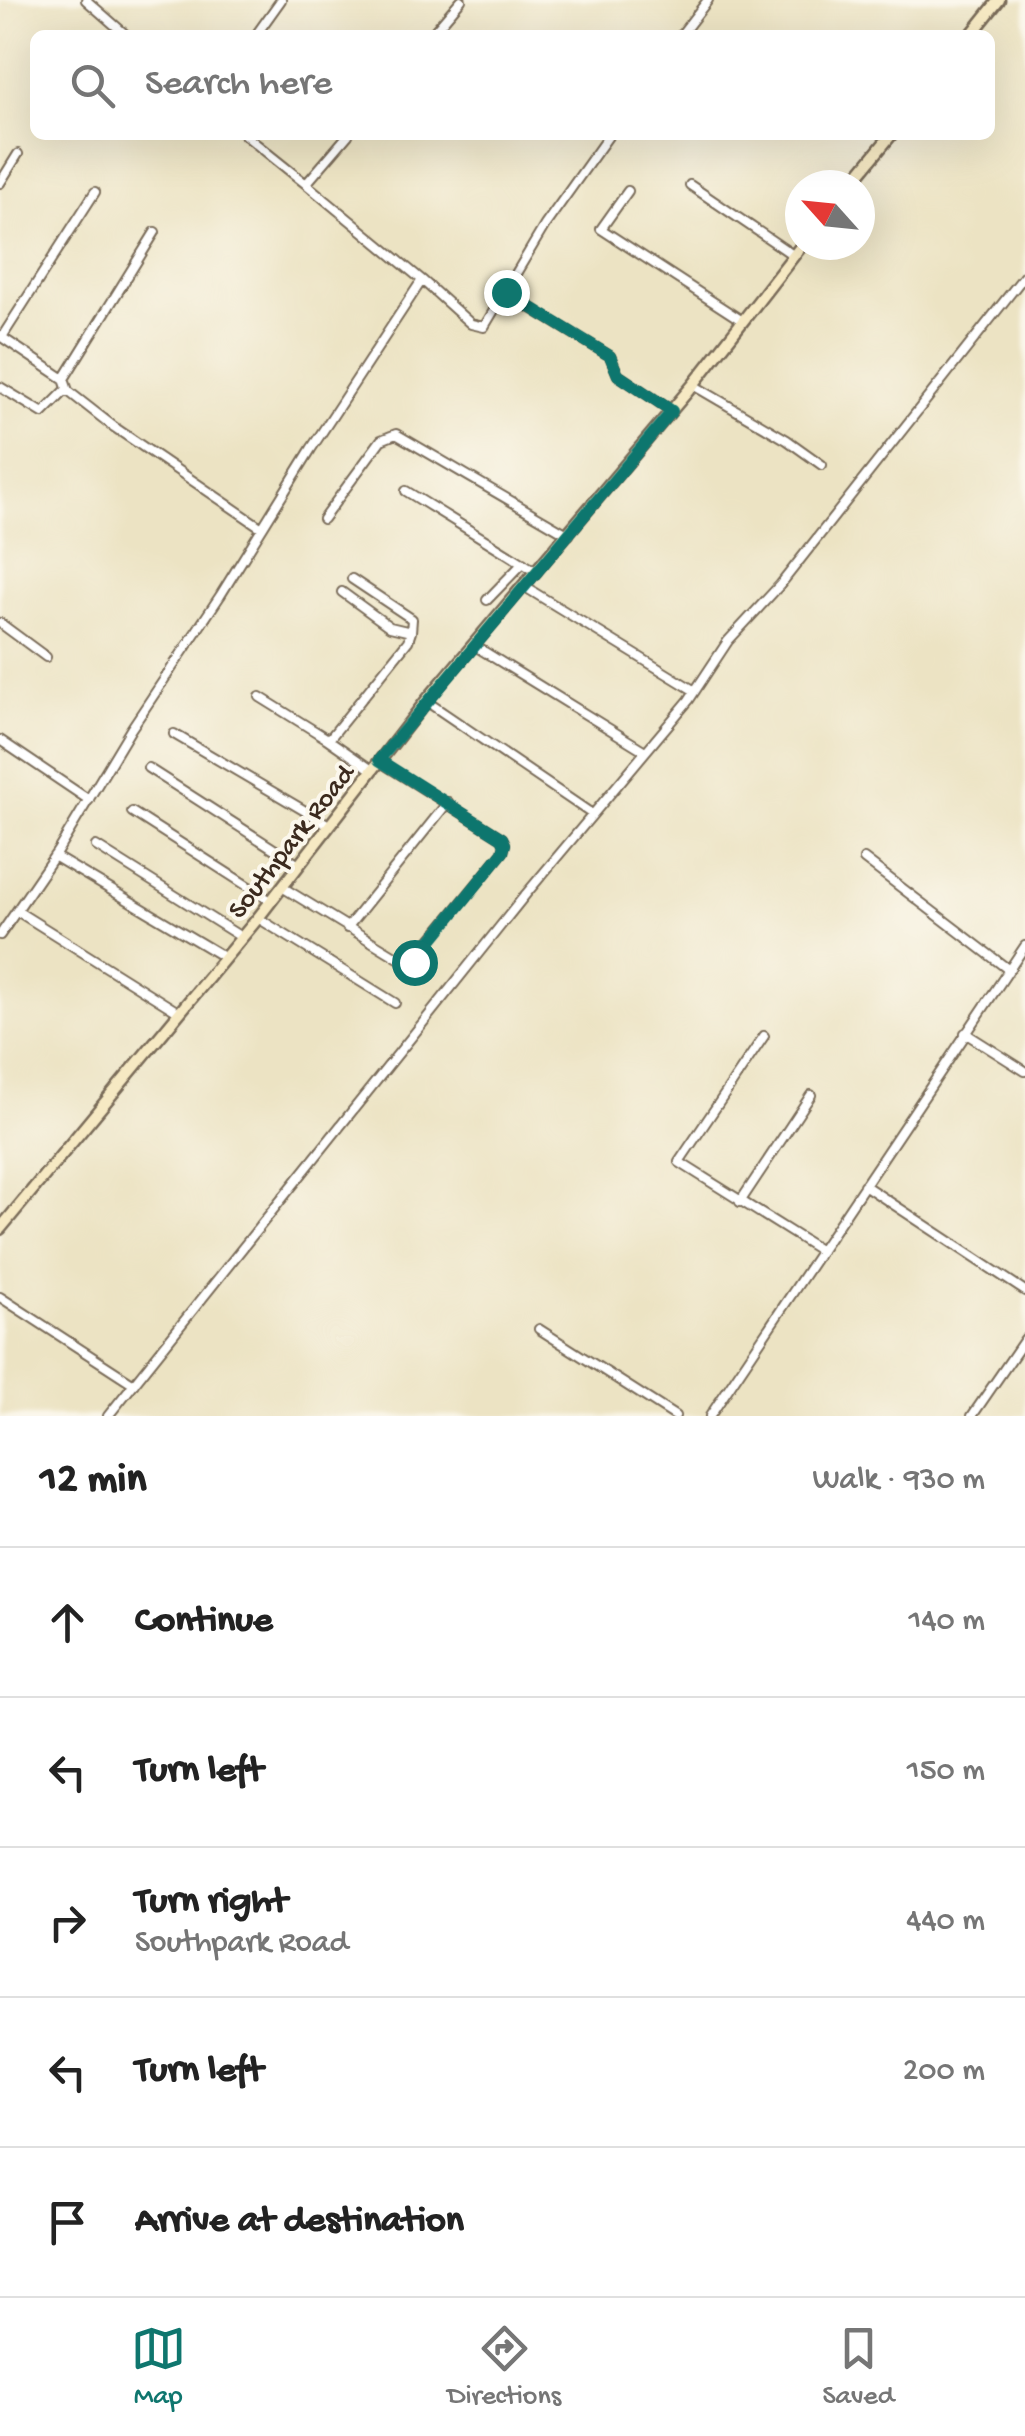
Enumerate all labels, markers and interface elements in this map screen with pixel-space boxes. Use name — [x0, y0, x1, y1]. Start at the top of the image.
search box — [30, 30, 995, 140]
icon: search — [65, 58, 120, 113]
text: Search here — [145, 63, 332, 107]
north arrow — [785, 170, 875, 260]
route end — [484, 270, 530, 316]
street label: Southpark Road — [222, 757, 365, 926]
route start — [392, 940, 438, 986]
text: 12 min — [40, 1457, 146, 1506]
text: Walk · 930 m — [812, 1462, 985, 1500]
icon: ahead — [40, 1595, 95, 1650]
text: Continue — [135, 1600, 273, 1644]
text: 140 m — [908, 1603, 985, 1641]
icon: left — [40, 1745, 95, 1800]
text: Turn left — [135, 1750, 263, 1794]
text: 150 m — [907, 1753, 985, 1791]
text: Turn right — [135, 1881, 287, 1925]
icon: right — [40, 1895, 95, 1950]
text: 440 m — [906, 1903, 985, 1941]
text: Southpark Road — [135, 1925, 348, 1963]
icon: left — [40, 2045, 95, 2100]
text: Turn left — [135, 2050, 263, 2094]
text: 200 m — [903, 2053, 985, 2091]
icon: arrive — [40, 2195, 95, 2250]
text: Arrive at destination — [135, 2200, 464, 2244]
tab: Map — [131, 2321, 186, 2414]
tab: Directions — [447, 2321, 561, 2414]
tab: Saved — [822, 2321, 894, 2414]

